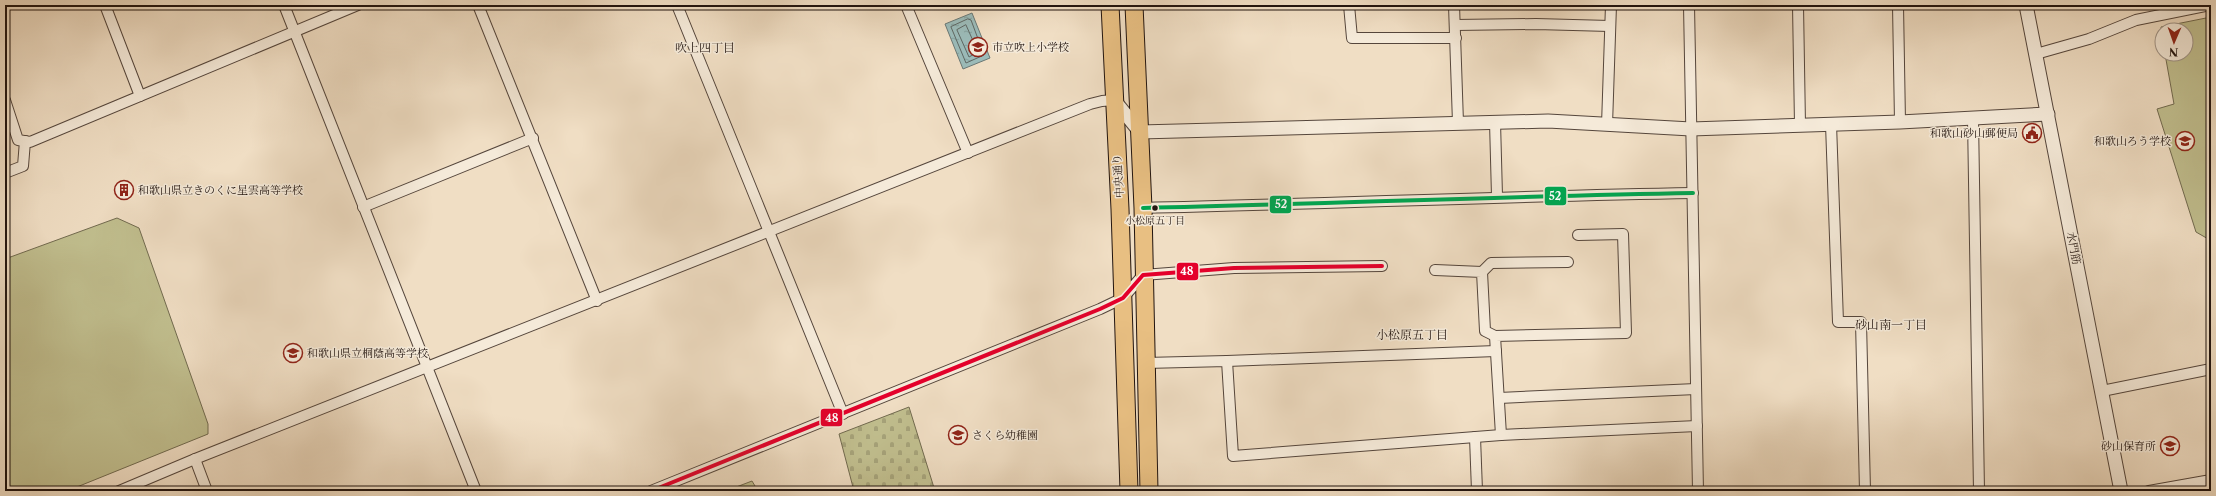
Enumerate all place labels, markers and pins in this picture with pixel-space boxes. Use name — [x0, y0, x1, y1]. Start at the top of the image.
school or university icon: 市立吹上小学校 — [967, 36, 989, 58]
place label: 市立吹上小学校 — [992, 40, 1069, 54]
public building icon: 和歌山砂山郵便局 — [2021, 122, 2043, 144]
place label: 和歌山砂山郵便局 — [1930, 126, 2018, 140]
school or university icon: 和歌山ろう学校 — [2174, 130, 2196, 152]
place label: 和歌山ろう学校 — [2094, 134, 2171, 148]
building icon: 和歌山県立きのくに星雲高等学校 — [113, 179, 135, 201]
place label: 和歌山県立きのくに星雲高等学校 — [138, 183, 303, 197]
marker: 小松原五丁目 — [1150, 203, 1160, 213]
place label: 小松原五丁目 — [1125, 214, 1185, 227]
school or university icon: 和歌山県立桐蔭高等学校 — [282, 342, 304, 364]
place label: 和歌山県立桐蔭高等学校 — [307, 346, 428, 360]
school or university icon: さくら幼稚園 — [947, 424, 969, 446]
place label: さくら幼稚園 — [972, 428, 1038, 442]
school or university icon: 砂山保育所 — [2159, 435, 2181, 457]
place label: 砂山保育所 — [2101, 439, 2156, 453]

